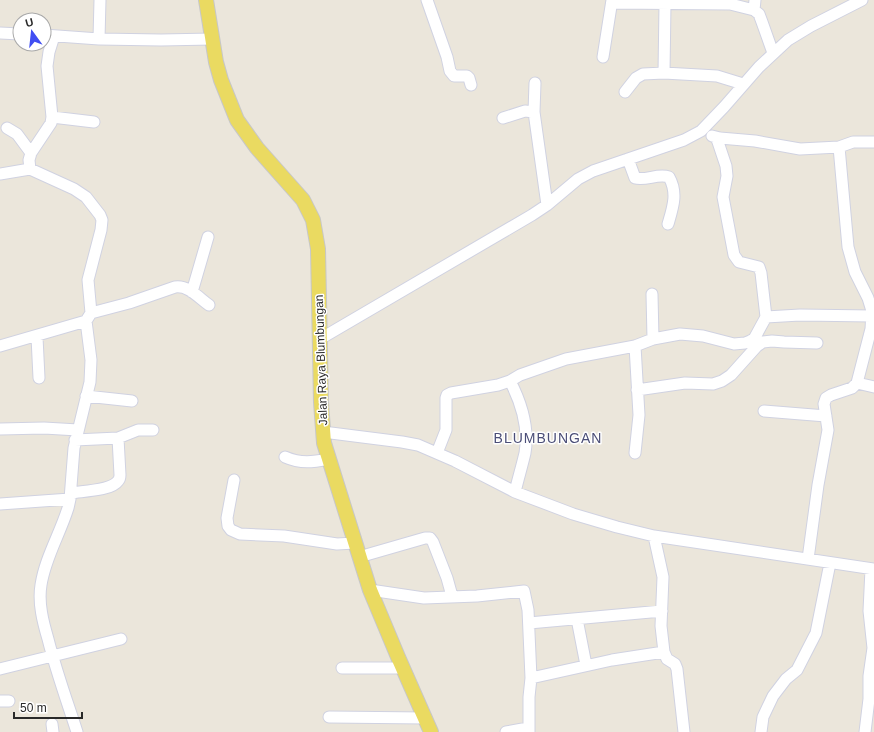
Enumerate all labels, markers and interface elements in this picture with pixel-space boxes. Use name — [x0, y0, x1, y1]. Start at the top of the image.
north arrow — [12, 12, 52, 52]
text: U — [24, 16, 35, 29]
street label: Jalan Raya Blumbungan — [312, 294, 330, 426]
district label: BLUMBUNGAN — [494, 430, 602, 446]
scale bar — [14, 694, 82, 720]
text: 50 m — [20, 701, 47, 715]

